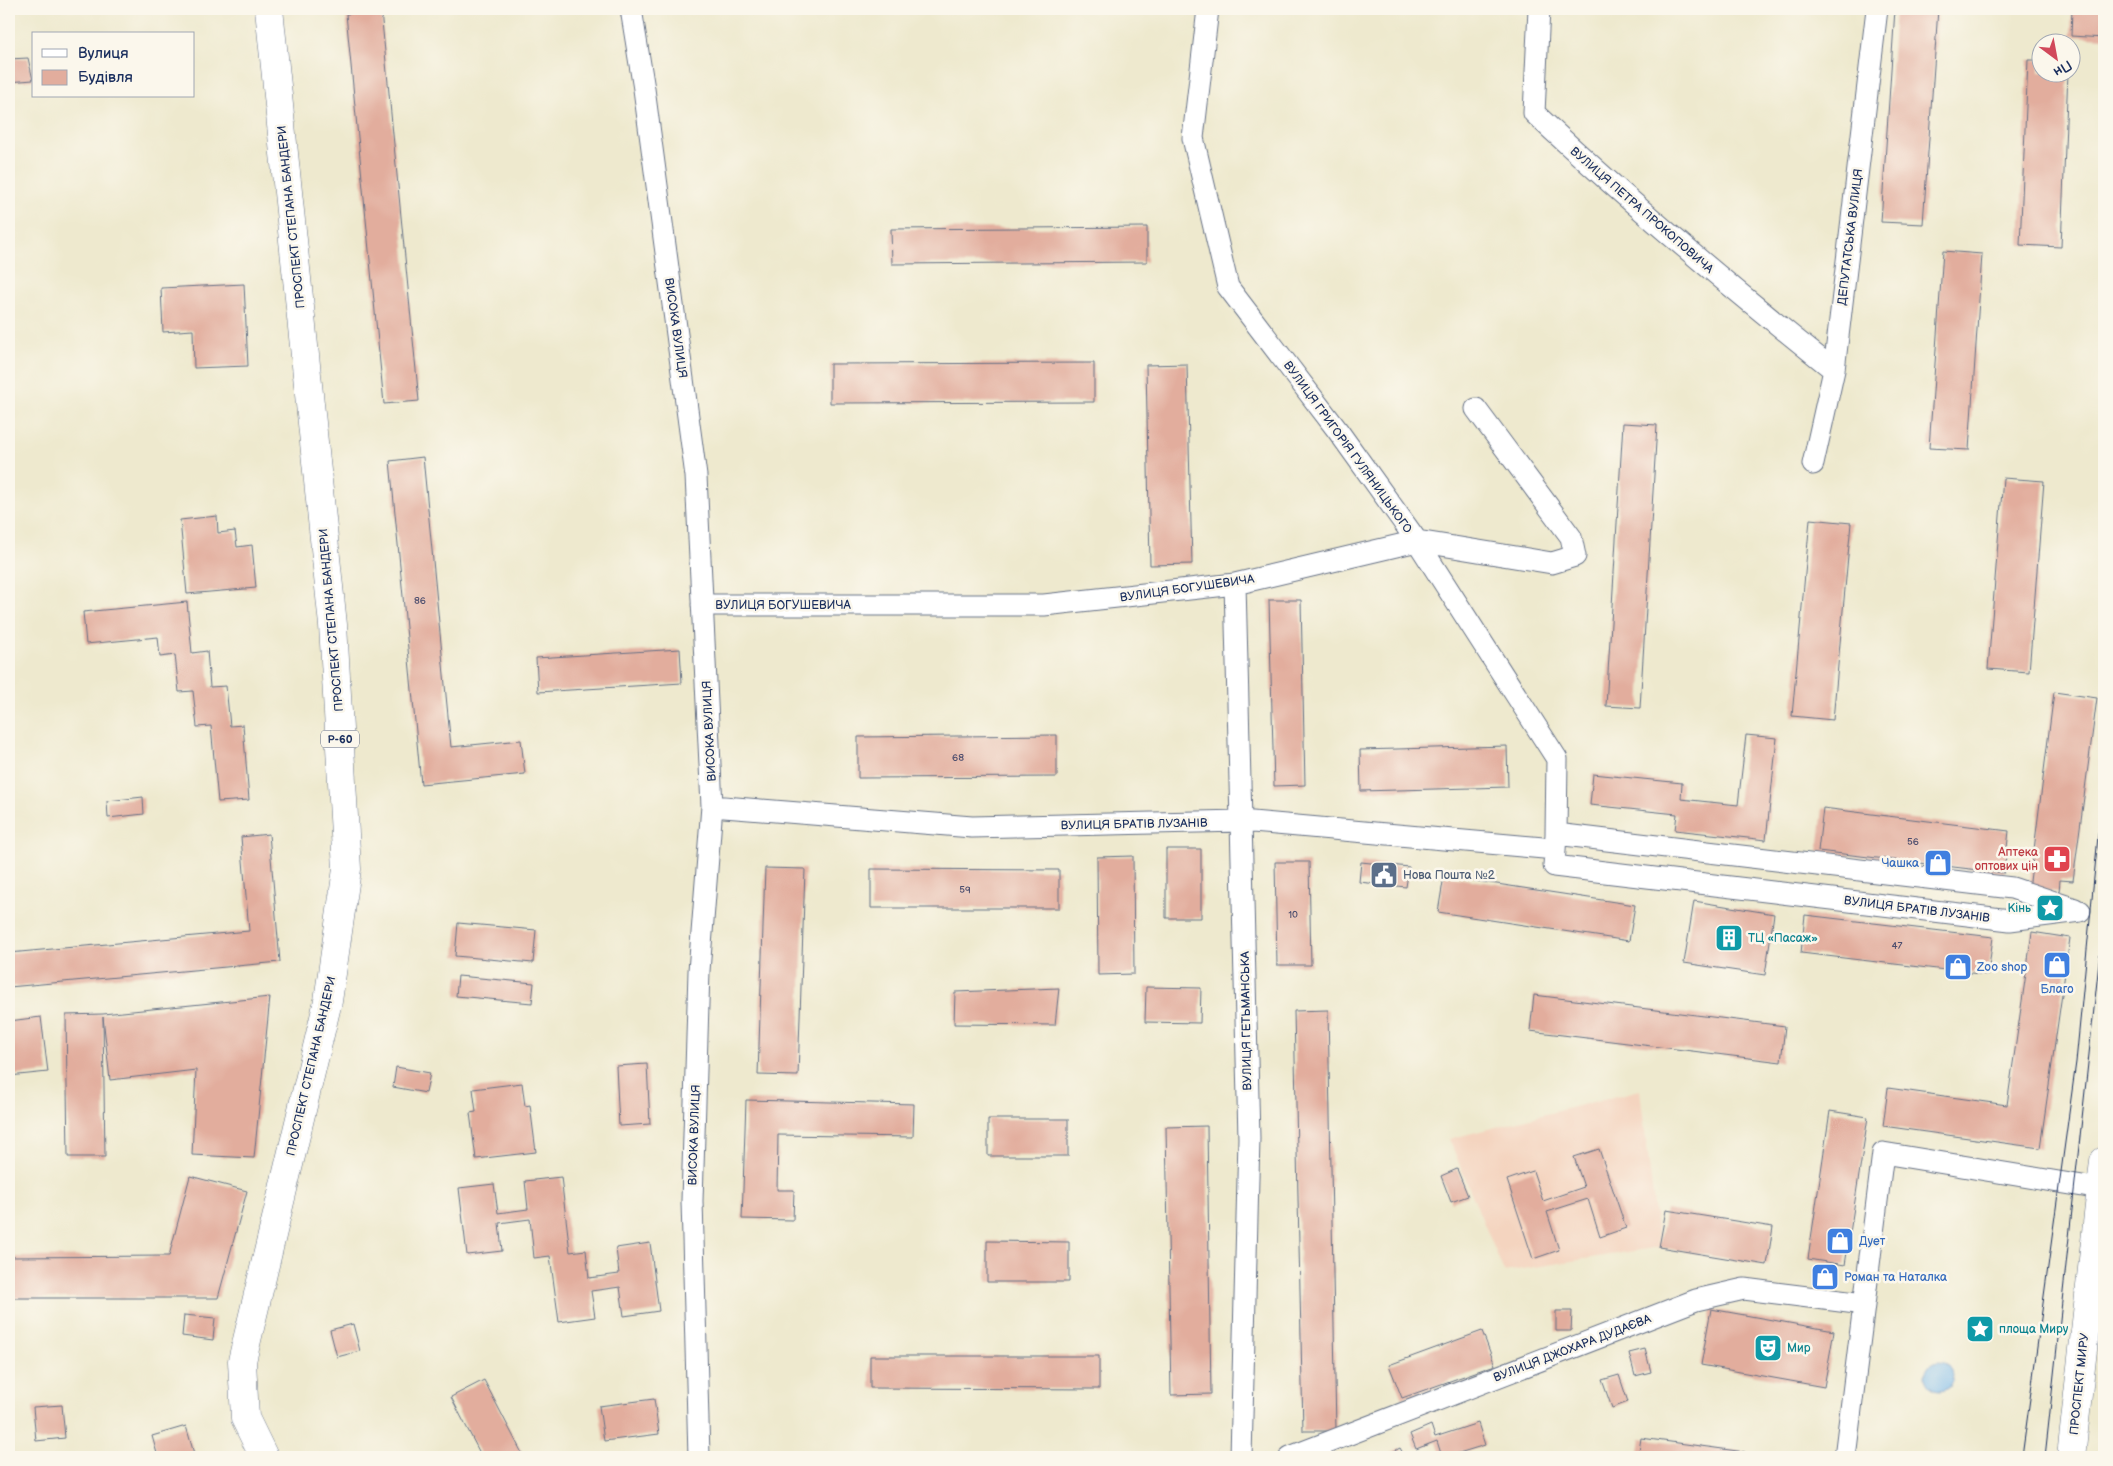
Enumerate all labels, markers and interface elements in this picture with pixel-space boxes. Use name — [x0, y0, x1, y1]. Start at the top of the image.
legend — [32, 32, 195, 98]
north arrow — [2030, 32, 2080, 82]
text: Вулиця — [78, 44, 129, 63]
text: Пн — [2050, 56, 2075, 81]
text: Будівля — [78, 68, 133, 87]
street label: ПРОСПЕКТ СТЕПАНА БАНДЕРИ — [274, 125, 309, 309]
street label: ВУЛИЦЯ ПЕТРА ПРОКОПОВИЧА — [1567, 144, 1717, 277]
street label: ДЕПУТАТСЬКА ВУЛИЦЯ — [1835, 168, 1866, 306]
street label: ВИСОКА ВУЛИЦЯ — [661, 277, 690, 379]
street label: ВУЛИЦЯ ГРИГОРІЯ ГУЛЯНИЦЬКОГО — [1280, 358, 1415, 537]
street label: ПРОСПЕКТ СТЕПАНА БАНДЕРИ — [316, 528, 347, 712]
street label: ВУЛИЦЯ БОГУШЕВИЧА — [1119, 572, 1256, 605]
house number: 86 — [414, 595, 426, 607]
street label: ВУЛИЦЯ БОГУШЕВИЧА — [715, 598, 851, 613]
street label: ВИСОКА ВУЛИЦЯ — [699, 680, 720, 782]
road number: Р-60 — [321, 731, 359, 748]
house number: 68 — [952, 752, 964, 764]
street label: ВУЛИЦЯ БРАТІВ ЛУЗАНІВ — [1060, 816, 1208, 833]
house number: 56 — [1907, 836, 1919, 848]
pharmacy icon: Аптека оптових цін — [2042, 844, 2072, 874]
place label: Аптека оптових цін — [1975, 845, 2038, 874]
shop icon: Чашка — [1923, 848, 1953, 878]
place label: Чашка — [1881, 856, 1919, 871]
public building icon: Нова Пошта №2 — [1369, 860, 1399, 890]
place label: Нова Пошта №2 — [1403, 868, 1495, 883]
house number: 59 — [959, 884, 971, 896]
street label: ВУЛИЦЯ БРАТІВ ЛУЗАНІВ — [1843, 893, 1991, 926]
place icon: Кінь — [2035, 893, 2065, 923]
place label: Кінь — [2008, 901, 2031, 916]
house number: 10 — [1288, 909, 1298, 921]
building icon: ТЦ «Пасаж» — [1714, 923, 1744, 953]
place label: ТЦ «Пасаж» — [1748, 931, 1818, 946]
house number: 47 — [1891, 940, 1903, 952]
street label: ВУЛИЦЯ ГЕТЬМАНСЬКА — [1238, 950, 1255, 1091]
shop icon: Благо — [2042, 950, 2072, 980]
shop icon: Zoo shop — [1943, 952, 1973, 982]
place label: Zoo shop — [1976, 960, 2028, 975]
street label: ПРОСПЕКТ СТЕПАНА БАНДЕРИ — [283, 975, 339, 1157]
place label: Благо — [2041, 982, 2073, 997]
street label: ВИСОКА ВУЛИЦЯ — [685, 1084, 704, 1186]
shop icon: Дует — [1825, 1226, 1855, 1256]
place label: Дует — [1859, 1234, 1886, 1249]
shop icon: Роман та Наталка — [1810, 1262, 1840, 1292]
place label: Роман та Наталка — [1844, 1270, 1947, 1285]
street label: ВУЛИЦЯ ДЖОХАРА ДУДАЄВА — [1491, 1311, 1654, 1386]
place icon: площа Миру — [1965, 1314, 1995, 1344]
place label: площа Миру — [1999, 1322, 2069, 1337]
street label: ПРОСПЕКТ МИРУ — [2067, 1332, 2092, 1436]
theatre icon: Мир — [1753, 1333, 1783, 1363]
place label: Мир — [1787, 1341, 1811, 1356]

